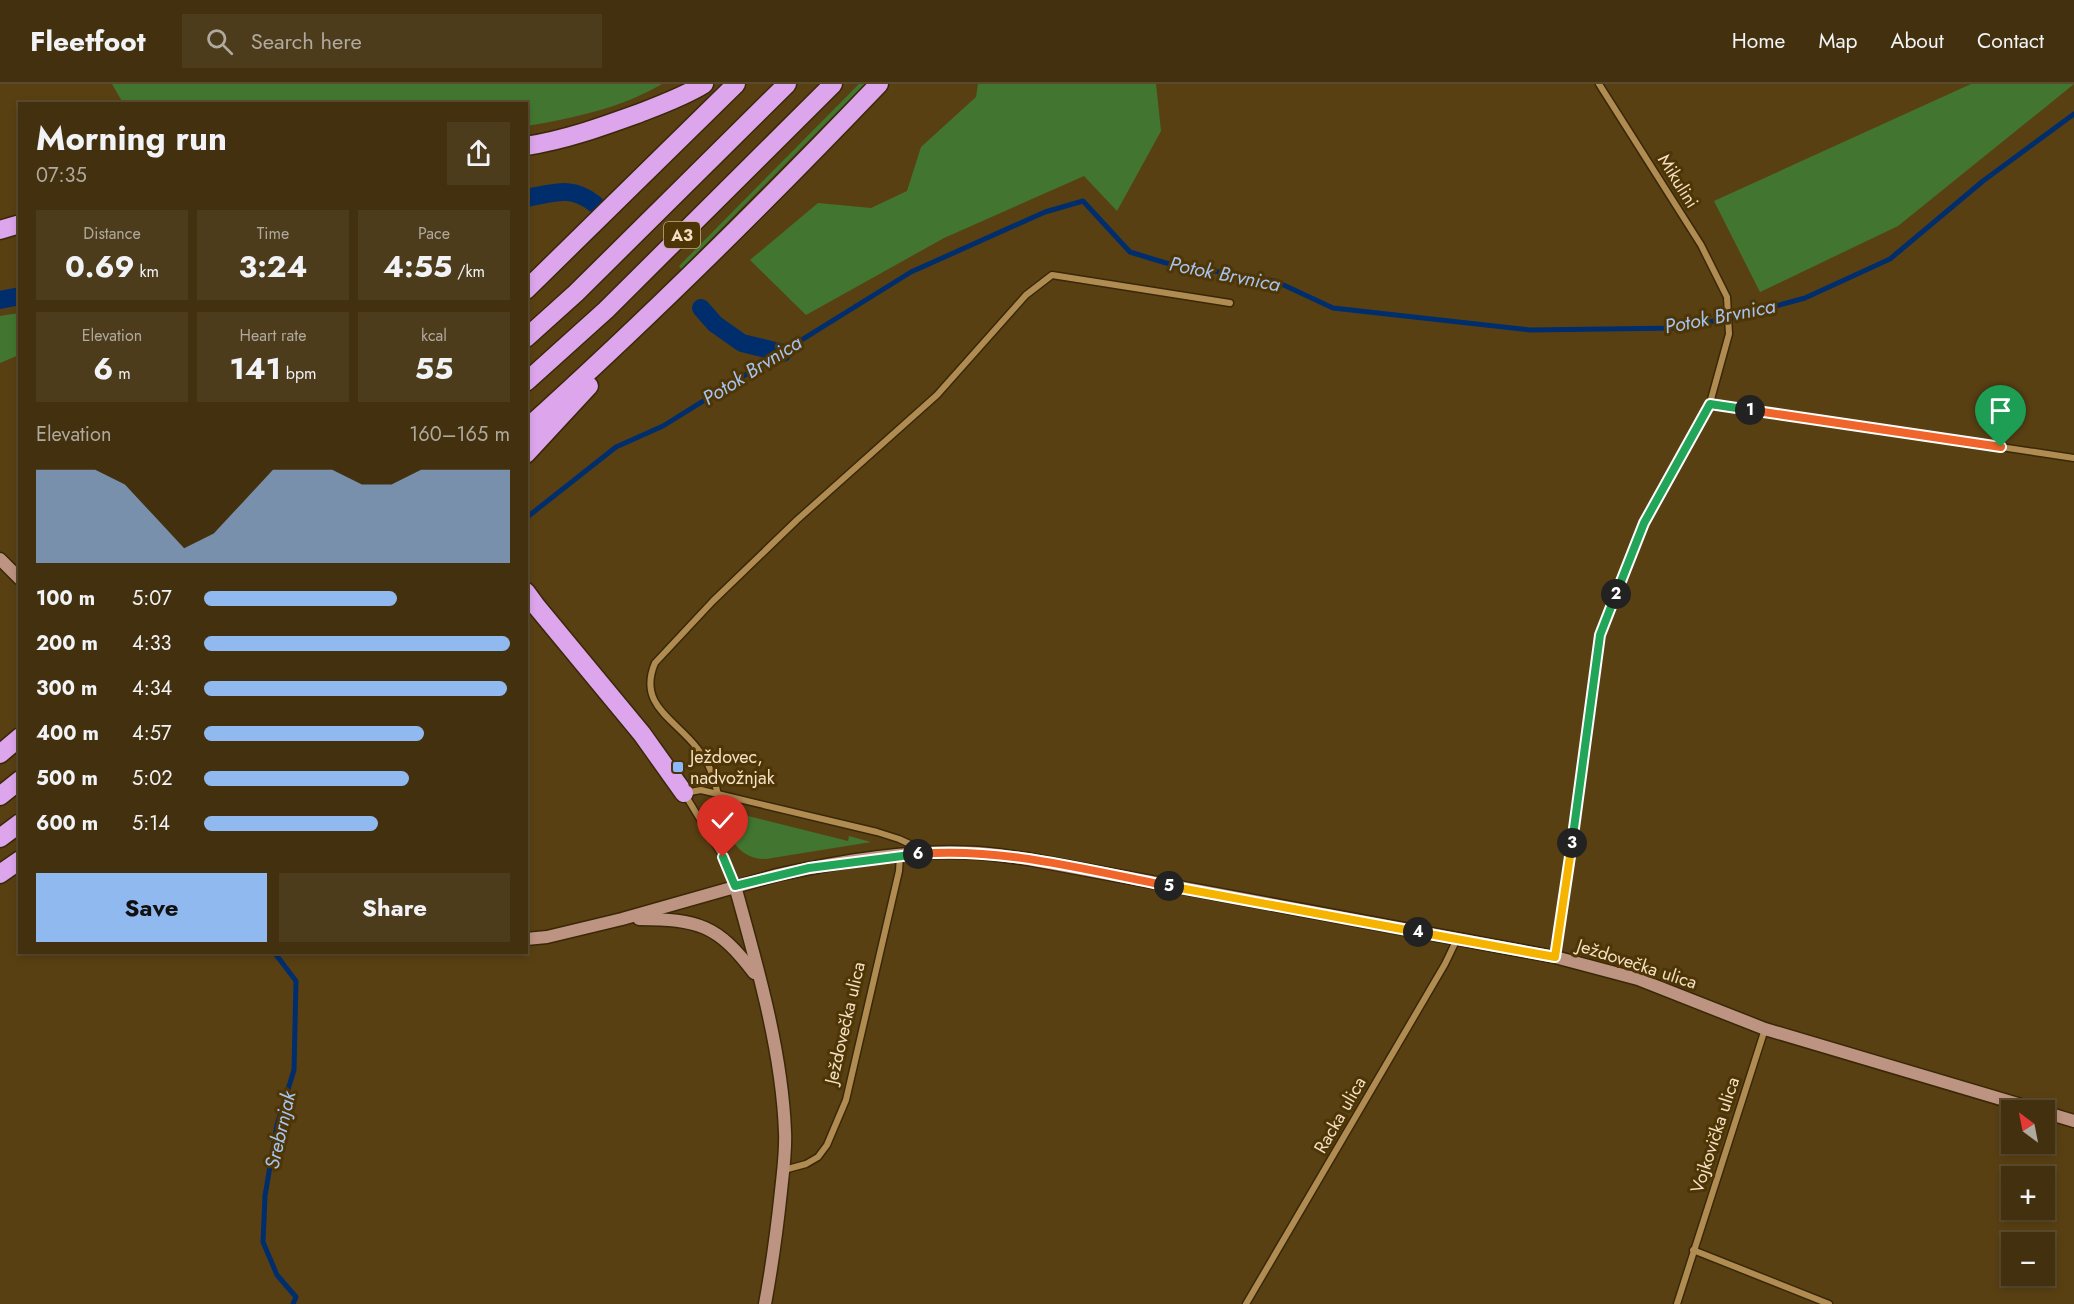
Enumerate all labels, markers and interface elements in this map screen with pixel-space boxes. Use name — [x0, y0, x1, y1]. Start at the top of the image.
search box — [182, 14, 602, 68]
text: Fleetfoot — [30, 21, 146, 62]
icon: search — [203, 25, 236, 58]
text: Search here — [251, 25, 362, 57]
text: Home — [1732, 26, 1785, 56]
text: Map — [1818, 26, 1858, 56]
text: About — [1891, 26, 1944, 56]
text: Contact — [1977, 26, 2044, 56]
text: Morning run — [36, 115, 227, 162]
button: share — [447, 122, 510, 185]
street label: Mikulini — [1651, 149, 1705, 213]
text: 07:35 — [36, 161, 87, 190]
text: Distance — [83, 222, 141, 245]
text: Time — [257, 222, 289, 245]
text: Pace — [418, 222, 450, 245]
road number: A3 — [664, 222, 700, 248]
text: 0.69 — [65, 245, 135, 288]
text: 3:24 — [239, 245, 307, 288]
text: 4:55 — [383, 245, 452, 288]
water label: Potok Brvnica — [1167, 250, 1283, 299]
text: km — [135, 260, 159, 283]
text: /km — [452, 260, 485, 283]
water label: Potok Brvnica — [1662, 292, 1778, 341]
text: Elevation — [82, 324, 142, 347]
text: Heart rate — [240, 324, 306, 347]
text: kcal — [421, 324, 447, 347]
water label: Potok Brvnica — [697, 328, 808, 413]
text: 6 — [93, 347, 113, 390]
text: 141 — [229, 347, 281, 390]
text: 55 — [415, 347, 453, 390]
text: m — [113, 362, 131, 385]
text: bpm — [281, 362, 317, 385]
pin — [1975, 385, 2026, 447]
icon: arrive — [1984, 394, 2017, 427]
pin: 1 — [1735, 395, 1765, 425]
text: 1 — [1746, 398, 1754, 421]
text: Elevation — [36, 420, 111, 449]
text: 160–165 m — [409, 420, 510, 449]
pin: 2 — [1601, 579, 1631, 609]
text: 2 — [1611, 582, 1621, 605]
text: 100 m — [36, 584, 95, 613]
text: 5:07 — [132, 584, 172, 613]
text: 200 m — [36, 629, 98, 658]
text: 4:33 — [132, 629, 172, 658]
text: 300 m — [36, 674, 97, 703]
text: 4:34 — [132, 674, 172, 703]
text: 400 m — [36, 719, 99, 748]
text: 4:57 — [132, 719, 171, 748]
place label: Ježdovec, nadvožnjak — [688, 744, 775, 791]
marker: Ježdovec, nadvožnjak — [671, 760, 685, 774]
text: 500 m — [36, 764, 98, 793]
text: 5:02 — [132, 764, 173, 793]
pin — [697, 795, 748, 857]
icon: check — [706, 804, 739, 837]
text: 600 m — [36, 809, 98, 838]
text: 5:14 — [132, 809, 170, 838]
pin: 3 — [1557, 828, 1587, 858]
text: 3 — [1567, 831, 1577, 854]
pin: 6 — [903, 839, 933, 869]
text: 6 — [913, 842, 923, 865]
pin: 5 — [1154, 871, 1184, 901]
button: Save — [36, 873, 267, 942]
button: Share — [279, 873, 510, 942]
text: 5 — [1164, 874, 1174, 897]
pin: 4 — [1403, 917, 1433, 947]
text: 4 — [1412, 920, 1424, 943]
street label: Ježdovečka ulica — [1572, 932, 1700, 996]
street label: Ježdovečka ulica — [818, 959, 872, 1089]
street label: Racka ulica — [1308, 1072, 1372, 1158]
street label: Vojkovička ulica — [1684, 1074, 1746, 1196]
water label: Srebrnjak — [257, 1087, 304, 1172]
north arrow — [2001, 1100, 2055, 1154]
map controls — [2001, 1100, 2055, 1286]
button: + — [2001, 1166, 2055, 1220]
button: − — [2001, 1232, 2055, 1286]

